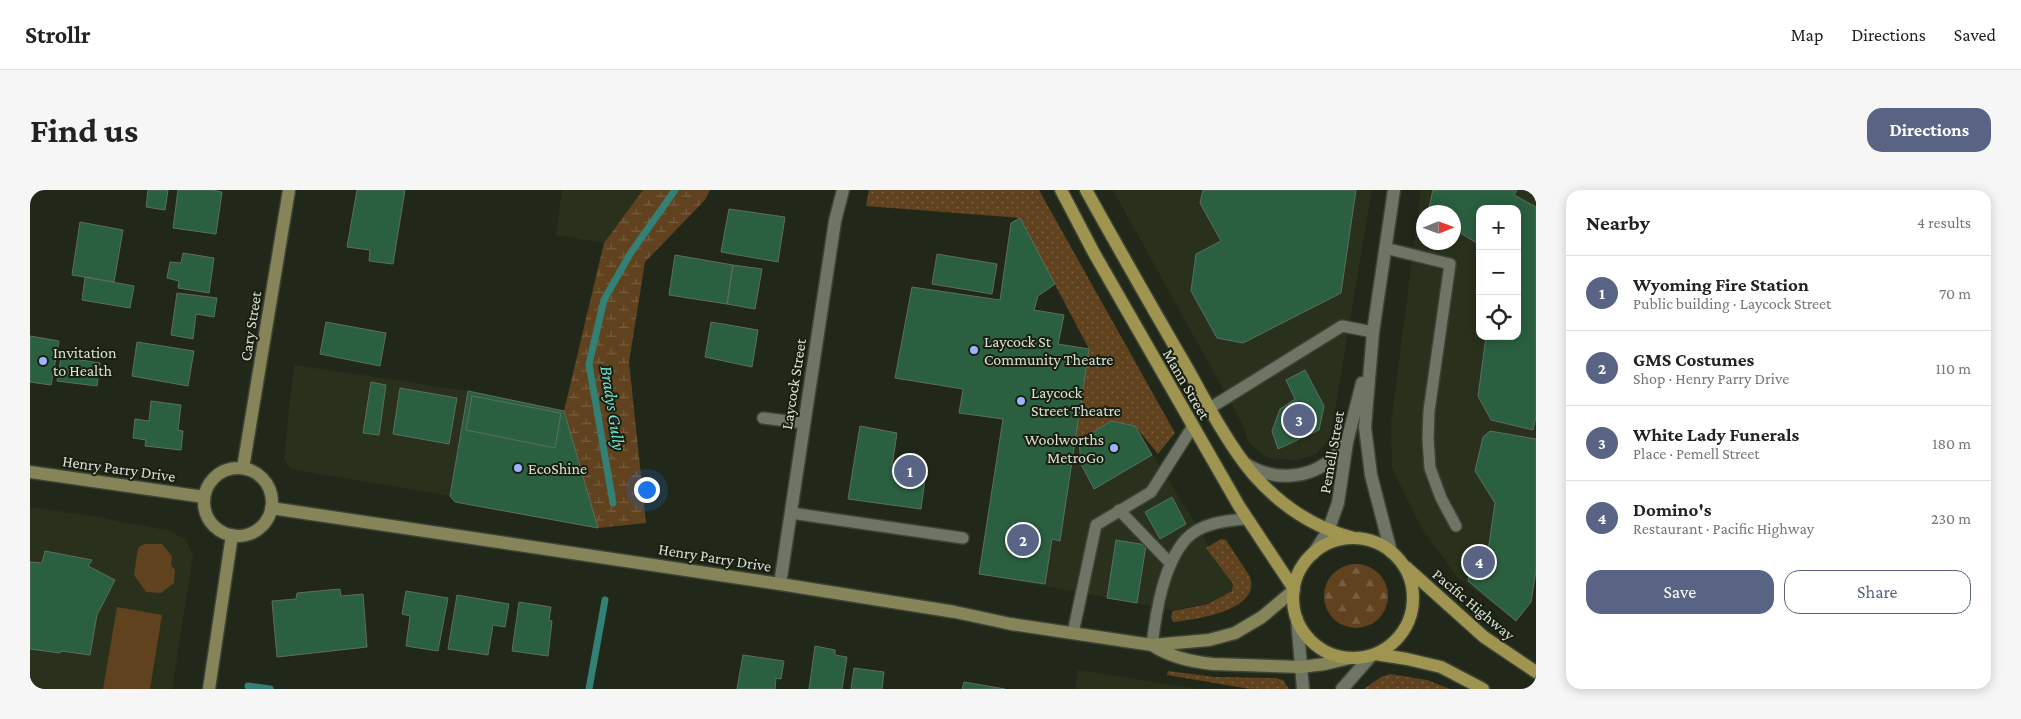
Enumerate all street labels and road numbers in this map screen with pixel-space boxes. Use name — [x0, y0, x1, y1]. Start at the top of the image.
street label: Cary Street — [237, 289, 265, 362]
street label: Laycock Street — [778, 337, 810, 431]
street label: Mann Street — [1160, 346, 1214, 423]
street label: Pemell Street — [1316, 409, 1347, 495]
street label: Henry Parry Drive — [61, 452, 177, 486]
street label: Henry Parry Drive — [657, 540, 773, 576]
street label: Pacific Highway — [1429, 565, 1519, 645]

